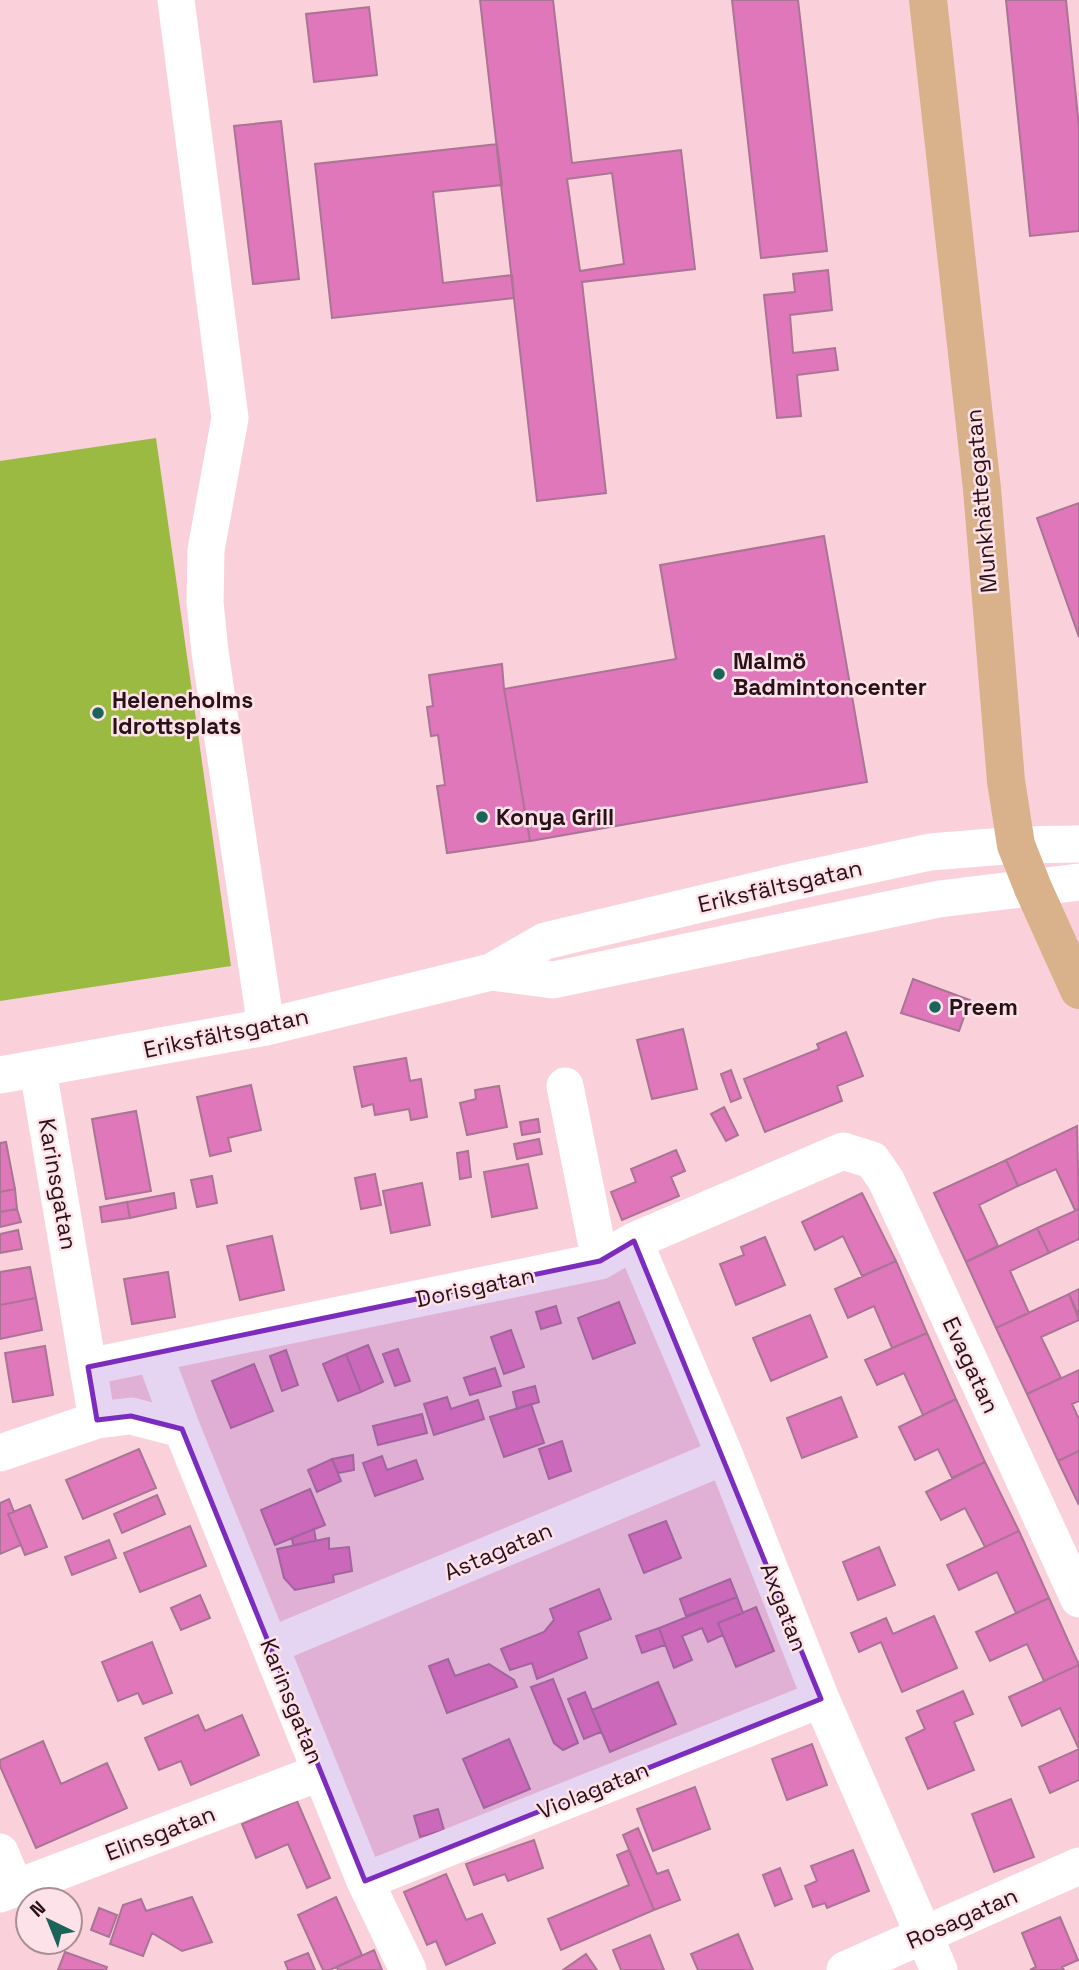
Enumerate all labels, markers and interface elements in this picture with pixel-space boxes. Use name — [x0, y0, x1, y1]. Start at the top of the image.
street label: Munkhättegatan — [958, 408, 1004, 594]
place label: Malmö Badmintoncenter — [733, 646, 927, 702]
marker: Malmö Badmintoncenter — [711, 666, 727, 682]
place label: Heleneholms Idrottsplats — [112, 685, 253, 741]
marker: Heleneholms Idrottsplats — [90, 705, 106, 721]
place label: Konya Grill — [496, 802, 614, 832]
marker: Konya Grill — [474, 809, 490, 825]
street label: Eriksfältsgatan — [695, 853, 865, 919]
place label: Preem — [949, 992, 1018, 1022]
marker: Preem — [927, 999, 943, 1015]
street label: Eriksfältsgatan — [141, 1001, 311, 1065]
street label: Karinsgatan — [32, 1116, 84, 1252]
street label: Dorisgatan — [413, 1260, 537, 1314]
street label: Evagatan — [936, 1312, 1006, 1418]
street label: Astagatan — [439, 1515, 557, 1587]
street label: Axgatan — [753, 1558, 815, 1656]
street label: Karinsgatan — [253, 1634, 331, 1768]
street label: Violagatan — [533, 1754, 653, 1826]
street label: Elinsgatan — [101, 1798, 219, 1868]
street label: Rosagatan — [902, 1880, 1022, 1956]
north arrow — [14, 1886, 84, 1956]
text: N — [25, 1895, 51, 1922]

